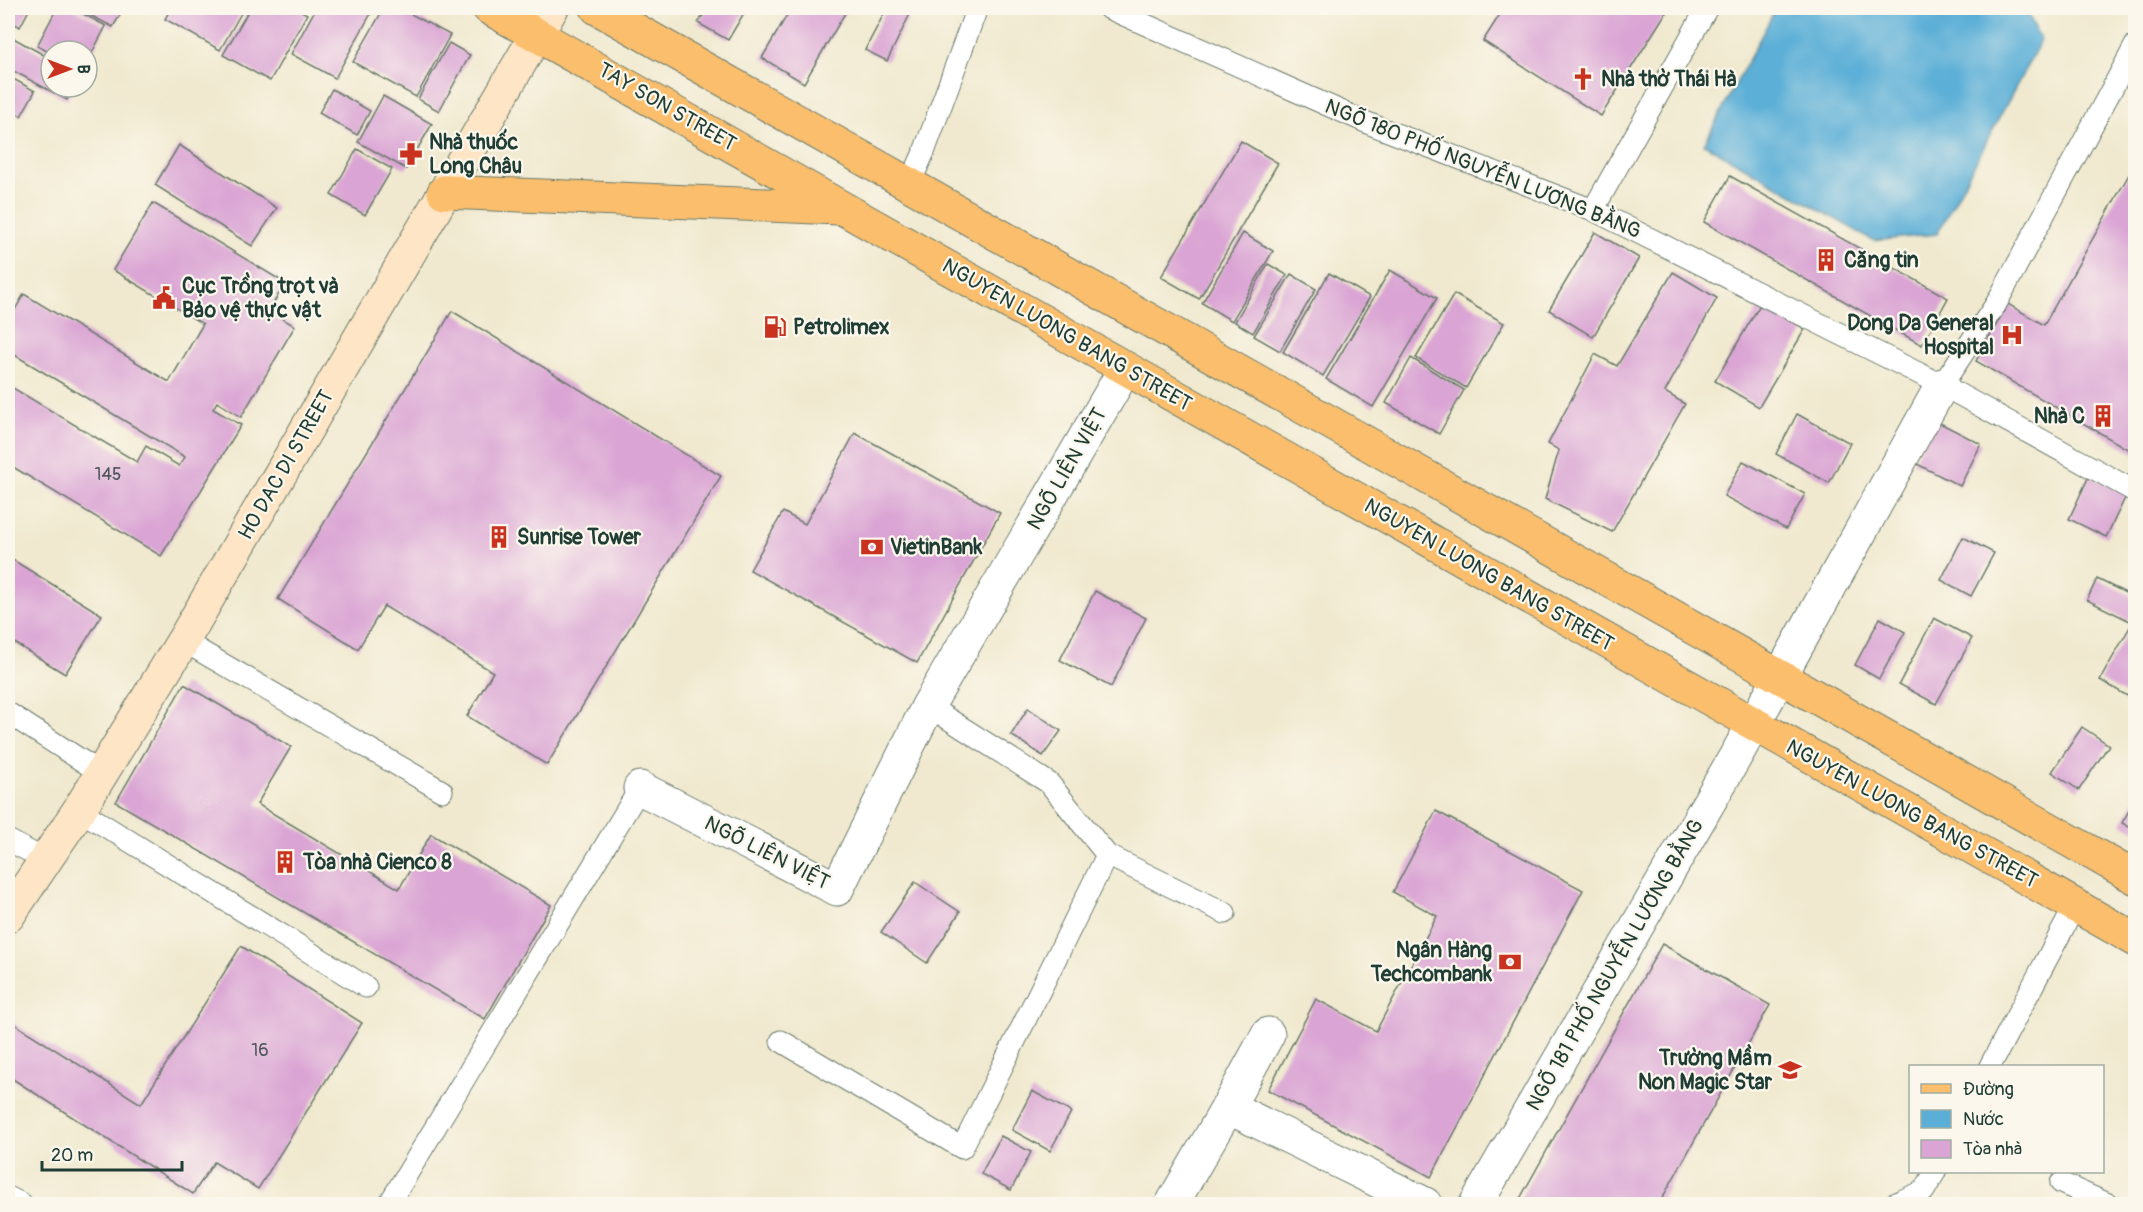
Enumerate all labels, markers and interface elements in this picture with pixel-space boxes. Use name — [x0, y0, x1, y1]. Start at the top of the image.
north arrow — [39, 39, 99, 99]
street label: TAY SON STREET — [593, 56, 741, 158]
text: B — [73, 64, 93, 74]
church icon: Nhà thờ Thái Hà — [1570, 66, 1596, 92]
place label: Nhà thờ Thái Hà — [1601, 66, 1737, 93]
street label: NGÕ 180 PHỐ NGUYỄN LƯƠNG BẰNG — [1321, 89, 1647, 245]
place label: Nhà thuốc Long Châu — [429, 128, 522, 180]
pharmacy icon: Nhà thuốc Long Châu — [398, 141, 424, 167]
building icon: Căng tin — [1813, 247, 1839, 273]
place label: Căng tin — [1844, 247, 1919, 274]
street label: NGUYEN LUONG BANG STREET — [937, 252, 1197, 418]
place label: Cục Trồng trọt và Bảo vệ thực vật — [182, 272, 339, 324]
public building icon: Cục Trồng trọt và Bảo vệ thực vật — [151, 285, 177, 311]
place label: Dong Da General Hospital — [1847, 310, 1994, 361]
fuel station icon: Petrolimex — [762, 314, 788, 340]
place label: Petrolimex — [793, 314, 890, 341]
hospital icon: Dong Da General Hospital — [1999, 322, 2025, 348]
street label: HO DAC DI STREET — [232, 385, 340, 545]
street label: NGÕ LIÊN VIỆT — [1020, 402, 1113, 535]
place label: Nhà C — [2034, 403, 2085, 430]
building icon: Nhà C — [2090, 403, 2116, 429]
house number: 145 — [94, 463, 122, 486]
street label: NGUYEN LUONG BANG STREET — [1359, 492, 1619, 658]
building icon: Sunrise Tower — [486, 524, 512, 550]
place label: Sunrise Tower — [517, 524, 642, 551]
bank icon: VietinBank — [859, 534, 885, 560]
place label: VietinBank — [890, 534, 982, 561]
street label: NGUYEN LUONG BANG STREET — [1781, 733, 2043, 895]
street label: NGÕ LIÊN VIỆT — [700, 809, 835, 896]
street label: NGÕ 181 PHỐ NGUYỄN LƯƠNG BẰNG — [1517, 812, 1710, 1116]
building icon: Tòa nhà Cienco 8 — [272, 849, 298, 875]
place label: Tòa nhà Cienco 8 — [302, 849, 452, 876]
place label: Ngân Hàng Techcombank — [1370, 937, 1492, 988]
bank icon: Ngân Hàng Techcombank — [1497, 949, 1523, 975]
house number: 16 — [251, 1039, 269, 1062]
place label: Trường Mầm Non Magic Star — [1638, 1044, 1772, 1096]
school or university icon: Trường Mầm Non Magic Star — [1777, 1057, 1803, 1083]
legend — [1909, 1065, 2104, 1173]
text: Đường — [1963, 1078, 2014, 1101]
text: Nước — [1963, 1108, 2004, 1131]
scale bar — [42, 1134, 182, 1172]
text: Tòa nhà — [1963, 1138, 2022, 1161]
text: 20 m — [51, 1144, 93, 1167]

